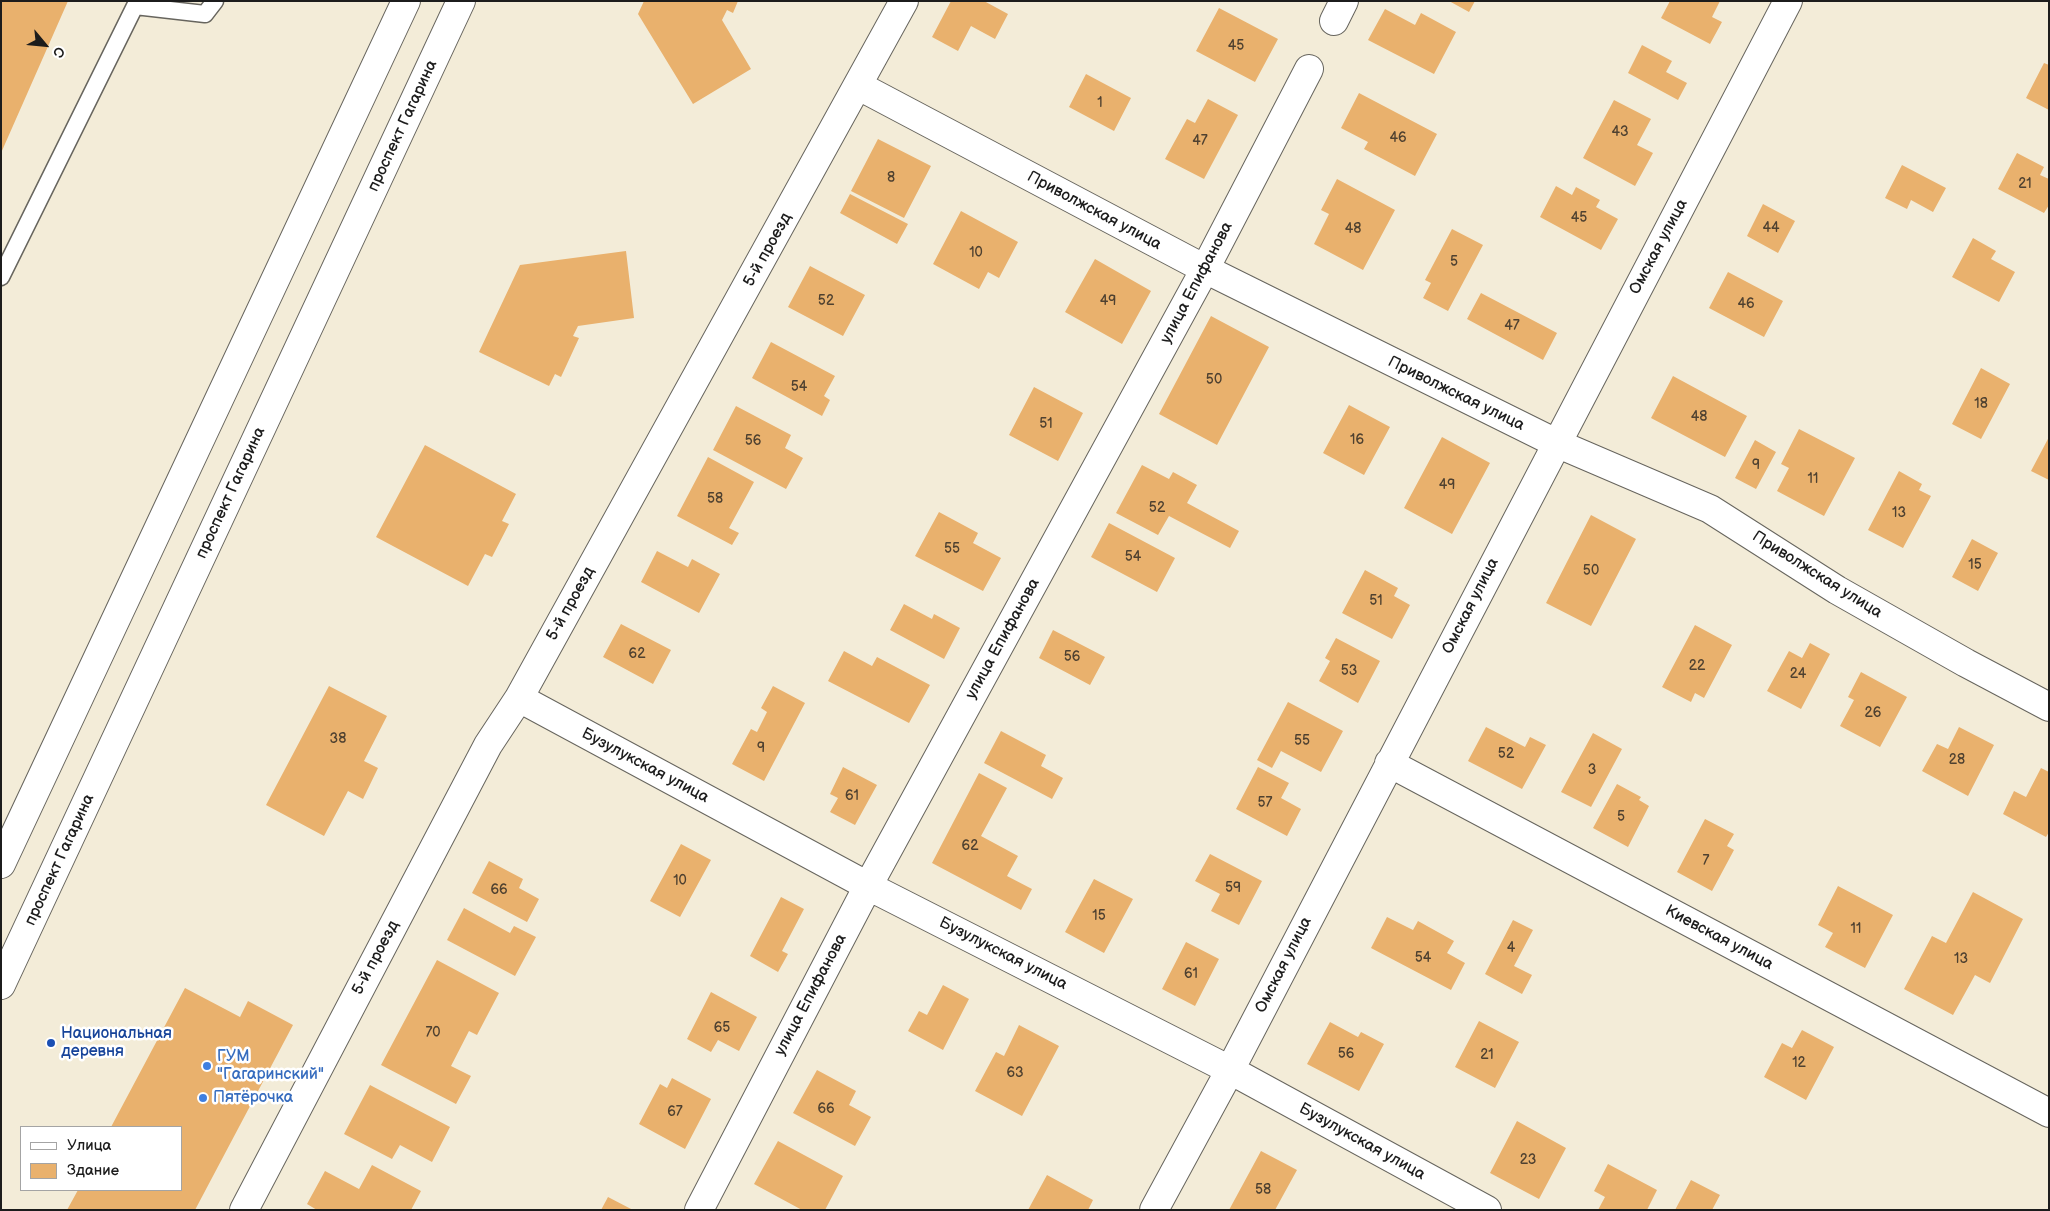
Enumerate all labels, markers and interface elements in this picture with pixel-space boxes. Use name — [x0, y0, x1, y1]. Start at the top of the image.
north arrow — [20, 20, 70, 70]
house number: 45 — [1228, 38, 1244, 54]
text: С — [49, 44, 68, 61]
street label: проспект Гагарина — [364, 57, 442, 195]
house number: 1 — [1097, 95, 1103, 111]
house number: 43 — [1611, 124, 1629, 140]
house number: 46 — [1389, 130, 1407, 146]
house number: 47 — [1192, 133, 1208, 149]
street label: Приволжская улица — [1024, 167, 1164, 255]
house number: 8 — [887, 170, 895, 186]
house number: 21 — [2018, 176, 2032, 192]
street label: Омская улица — [1626, 196, 1692, 298]
street label: 5-й проезд — [740, 210, 796, 290]
house number: 45 — [1571, 210, 1587, 226]
street label: улица Епифанова — [1157, 219, 1237, 347]
house number: 44 — [1762, 220, 1780, 236]
house number: 48 — [1345, 221, 1361, 237]
house number: 10 — [969, 245, 983, 261]
house number: 5 — [1450, 254, 1458, 270]
house number: 52 — [818, 293, 834, 309]
house number: 49 — [1100, 293, 1116, 309]
house number: 46 — [1737, 296, 1755, 312]
house number: 47 — [1504, 318, 1520, 334]
street label: Приволжская улица — [1385, 353, 1527, 435]
house number: 50 — [1206, 372, 1222, 388]
house number: 54 — [791, 379, 807, 395]
house number: 18 — [1974, 396, 1988, 412]
house number: 48 — [1691, 409, 1707, 425]
house number: 51 — [1039, 416, 1053, 432]
street label: проспект Гагарина — [192, 424, 270, 562]
house number: 16 — [1350, 432, 1364, 448]
house number: 56 — [745, 433, 761, 449]
house number: 9 — [1752, 457, 1760, 473]
house number: 11 — [1808, 471, 1818, 487]
house number: 49 — [1439, 477, 1455, 493]
house number: 58 — [707, 491, 723, 507]
house number: 52 — [1149, 500, 1165, 516]
house number: 13 — [1892, 505, 1906, 521]
street label: Приволжская улица — [1749, 527, 1885, 623]
house number: 55 — [944, 541, 960, 557]
house number: 54 — [1125, 549, 1141, 565]
street label: Омская улица — [1439, 555, 1503, 657]
house number: 15 — [1968, 557, 1982, 573]
house number: 50 — [1583, 563, 1599, 579]
street label: 5-й проезд — [543, 564, 599, 644]
street label: улица Епифанова — [962, 575, 1044, 703]
house number: 51 — [1369, 593, 1383, 609]
house number: 62 — [629, 646, 645, 662]
house number: 56 — [1064, 649, 1080, 665]
house number: 22 — [1689, 658, 1705, 674]
house number: 53 — [1341, 663, 1357, 679]
house number: 24 — [1790, 666, 1806, 682]
house number: 26 — [1865, 705, 1881, 721]
street label: Бузулукская улица — [578, 724, 712, 808]
house number: 38 — [330, 731, 346, 747]
house number: 55 — [1294, 733, 1310, 749]
house number: 9 — [757, 740, 765, 756]
house number: 52 — [1498, 746, 1514, 762]
house number: 28 — [1949, 752, 1965, 768]
house number: 3 — [1588, 762, 1596, 778]
house number: 61 — [845, 788, 859, 804]
street label: проспект Гагарина — [21, 791, 99, 929]
house number: 57 — [1258, 795, 1272, 811]
house number: 5 — [1617, 809, 1625, 825]
house number: 62 — [962, 838, 978, 854]
house number: 7 — [1703, 853, 1709, 869]
house number: 10 — [673, 873, 687, 889]
house number: 59 — [1225, 880, 1241, 896]
house number: 66 — [490, 882, 508, 898]
street label: Киевская улица — [1662, 901, 1776, 975]
house number: 15 — [1092, 908, 1106, 924]
street label: Бузулукская улица — [936, 913, 1070, 995]
street label: Омская улица — [1252, 914, 1316, 1016]
street label: 5-й проезд — [348, 918, 404, 998]
house number: 11 — [1851, 921, 1861, 937]
street label: улица Епифанова — [771, 931, 851, 1059]
house number: 4 — [1507, 940, 1515, 956]
house number: 54 — [1415, 950, 1431, 966]
house number: 13 — [1954, 951, 1968, 967]
house number: 61 — [1184, 966, 1198, 982]
house number: 65 — [714, 1020, 730, 1036]
place label: Национальная деревня — [61, 1024, 172, 1062]
house number: 70 — [425, 1025, 441, 1041]
marker: Национальная деревня — [45, 1037, 57, 1049]
house number: 56 — [1338, 1046, 1354, 1062]
place label: ГУМ "Гагаринский" — [217, 1047, 324, 1085]
house number: 21 — [1480, 1047, 1494, 1063]
house number: 12 — [1792, 1055, 1806, 1071]
marker: ГУМ "Гагаринский" — [201, 1060, 213, 1072]
house number: 63 — [1006, 1065, 1024, 1081]
place label: Пятёрочка — [213, 1088, 293, 1108]
marker: Пятёрочка — [197, 1092, 209, 1104]
street label: Бузулукская улица — [1296, 1099, 1428, 1185]
house number: 66 — [817, 1101, 835, 1117]
house number: 67 — [667, 1104, 683, 1120]
legend — [20, 1126, 182, 1191]
text: Улица — [67, 1136, 111, 1155]
house number: 23 — [1520, 1152, 1536, 1168]
text: Здание — [67, 1161, 119, 1180]
house number: 58 — [1255, 1182, 1271, 1198]

